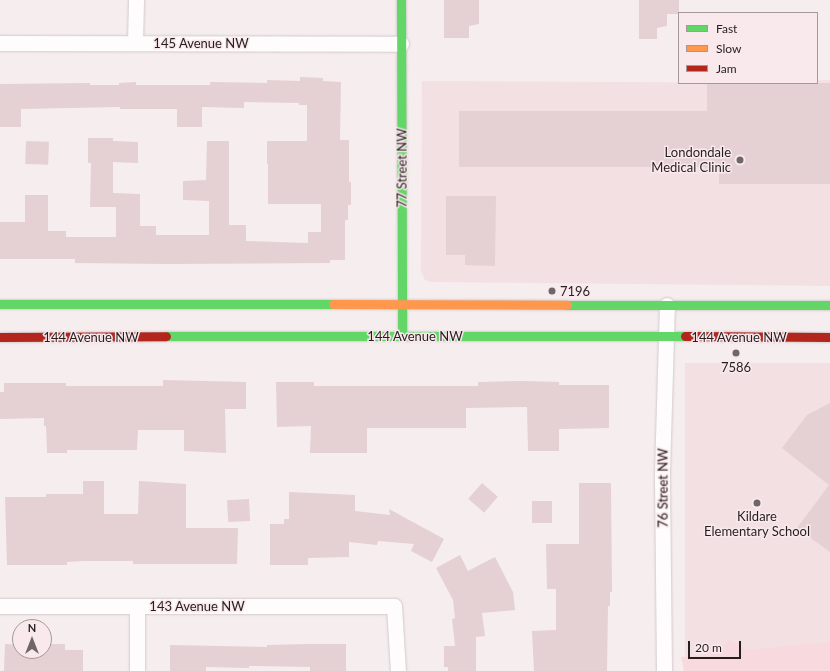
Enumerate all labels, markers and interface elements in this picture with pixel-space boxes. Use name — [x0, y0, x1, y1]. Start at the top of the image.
legend — [678, 12, 818, 84]
text: Fast — [716, 21, 737, 36]
street label: 145 Avenue NW — [153, 35, 249, 51]
text: Slow — [716, 41, 741, 56]
text: Jam — [716, 61, 737, 76]
street label: 77 Street NW — [394, 128, 410, 208]
place label: Londondale Medical Clinic — [651, 145, 731, 176]
marker: Londondale Medical Clinic — [734, 154, 746, 166]
place label: 7196 — [560, 283, 590, 299]
marker: 7196 — [547, 286, 557, 296]
street label: 144 Avenue NW — [367, 328, 463, 344]
street label: 144 Avenue NW — [43, 329, 139, 345]
street label: 144 Avenue NW — [691, 329, 787, 345]
marker: 7586 — [731, 348, 741, 358]
place label: 7586 — [721, 359, 751, 375]
street label: 76 Street NW — [655, 448, 671, 528]
marker: Kildare Elementary School — [752, 498, 762, 508]
place label: Kildare Elementary School — [704, 509, 810, 540]
street label: 143 Avenue NW — [149, 598, 245, 614]
north arrow — [12, 619, 52, 659]
text: N — [28, 621, 36, 634]
scale bar — [690, 633, 743, 659]
text: 20 m — [695, 640, 722, 655]

